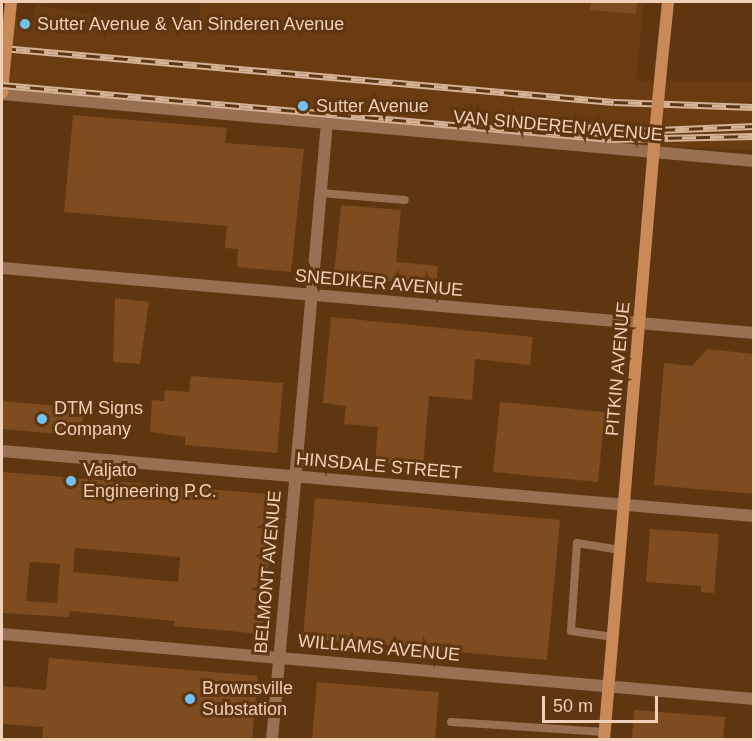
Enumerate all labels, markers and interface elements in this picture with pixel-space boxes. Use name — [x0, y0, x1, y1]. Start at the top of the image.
place label: Sutter Avenue & Van Sinderen Avenue — [37, 13, 346, 35]
marker: Sutter Avenue & Van Sinderen Avenue — [18, 17, 32, 31]
place label: Sutter Avenue — [316, 95, 430, 117]
marker: Sutter Avenue — [294, 97, 312, 115]
street label: VAN SINDEREN AVENUE — [452, 106, 664, 146]
street label: SNEDIKER AVENUE — [294, 265, 464, 301]
street label: PITKIN AVENUE — [601, 300, 635, 438]
place label: DTM Signs Company — [54, 398, 143, 440]
marker: DTM Signs Company — [35, 412, 49, 426]
street label: HINSDALE STREET — [295, 448, 463, 484]
place label: Valjato Engineering P.C. — [83, 460, 217, 502]
marker: Valjato Engineering P.C. — [64, 474, 78, 488]
street label: BELMONT AVENUE — [250, 489, 286, 655]
street label: WILLIAMS AVENUE — [297, 630, 461, 666]
place label: Brownsville Substation — [202, 678, 293, 720]
scale bar — [545, 684, 660, 722]
marker: Brownsville Substation — [183, 692, 197, 706]
text: 50 m — [553, 696, 593, 716]

